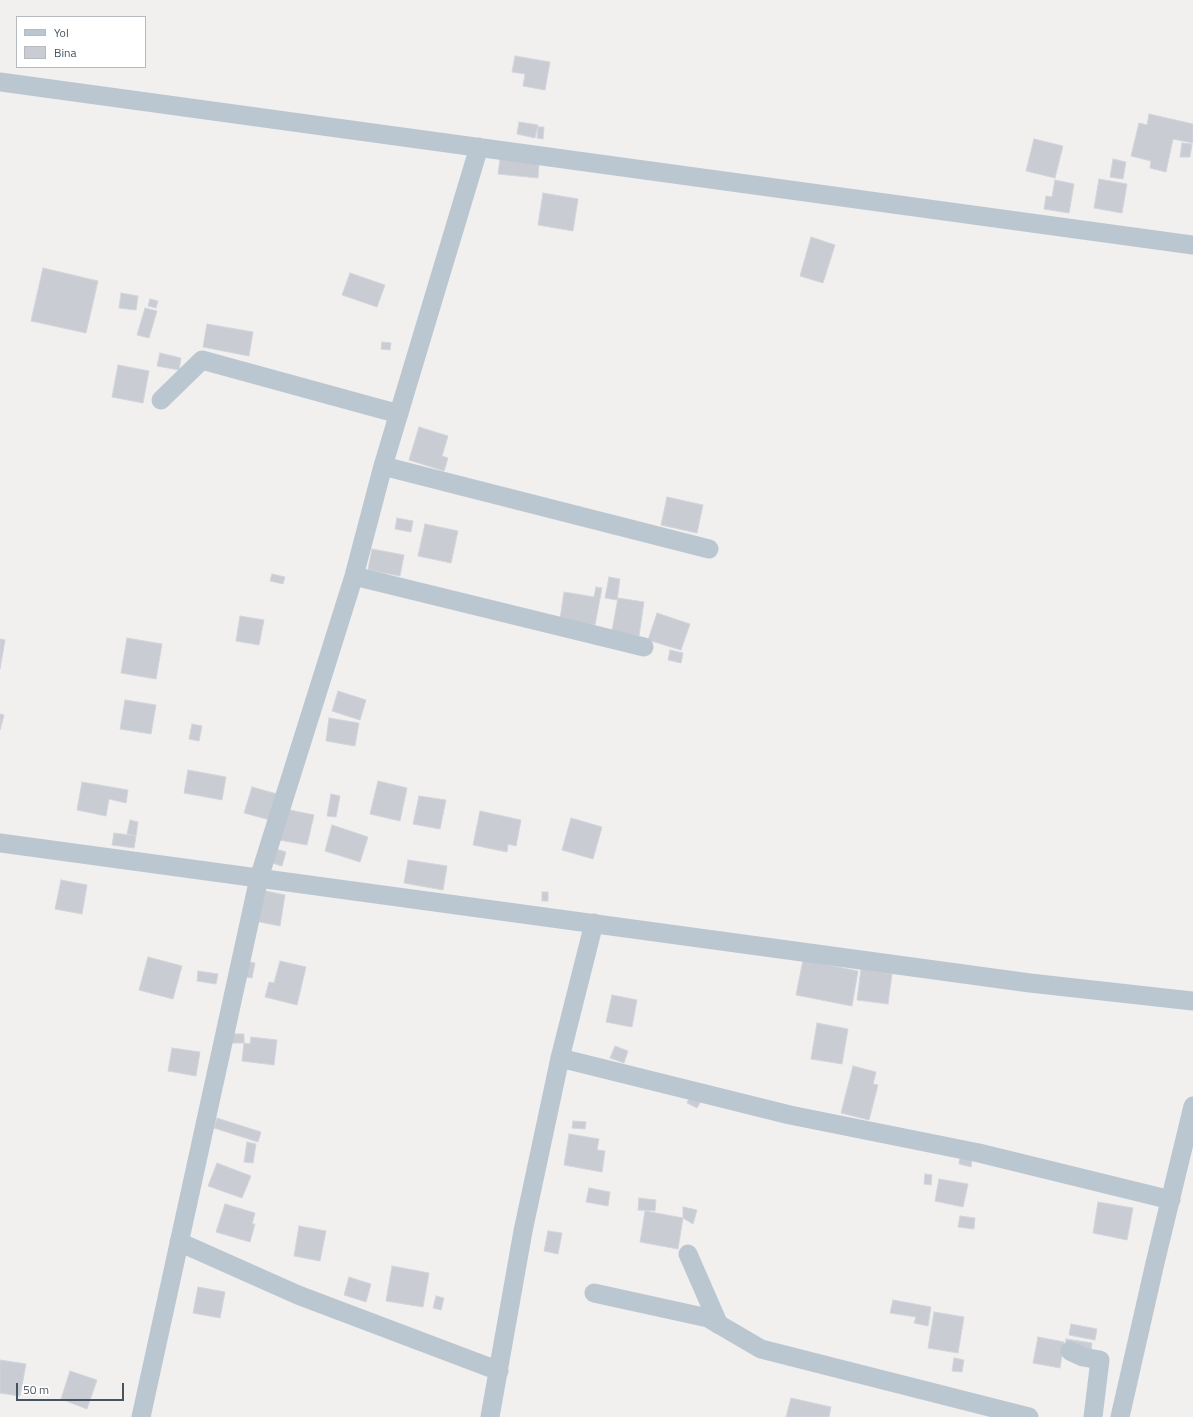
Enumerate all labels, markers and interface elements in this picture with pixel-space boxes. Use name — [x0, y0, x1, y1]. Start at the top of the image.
legend — [16, 16, 146, 68]
text: Yol — [54, 23, 69, 42]
text: Bina — [54, 43, 76, 62]
scale bar — [18, 1375, 126, 1401]
text: 50 m — [23, 1380, 49, 1399]

